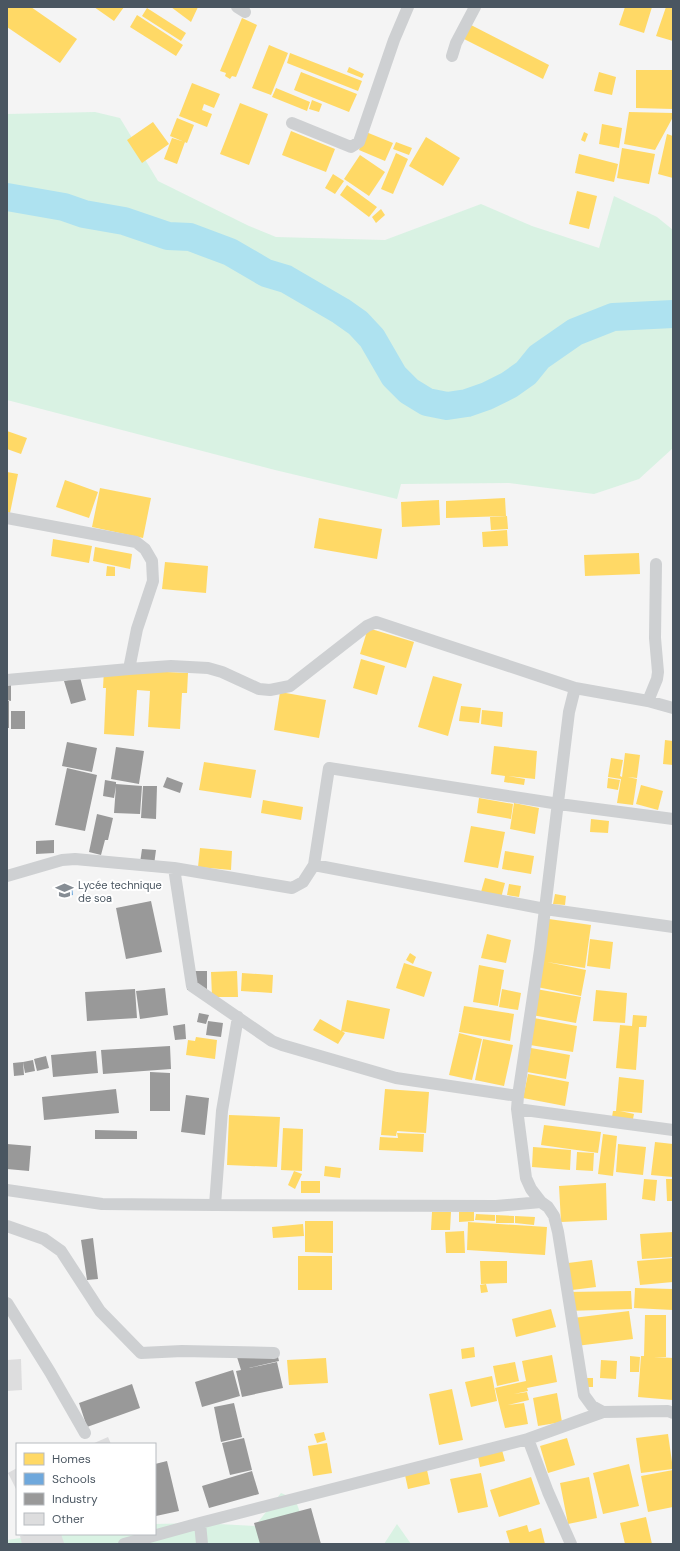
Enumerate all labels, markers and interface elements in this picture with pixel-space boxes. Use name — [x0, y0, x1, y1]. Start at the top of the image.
place label: Lycée technique de soa — [78, 878, 162, 905]
school or university icon: Lycée technique de soa — [55, 881, 75, 901]
legend — [16, 1443, 156, 1535]
text: Homes — [52, 1451, 91, 1467]
text: Schools — [52, 1471, 96, 1487]
text: Industry — [52, 1491, 98, 1507]
text: Other — [52, 1511, 85, 1527]

